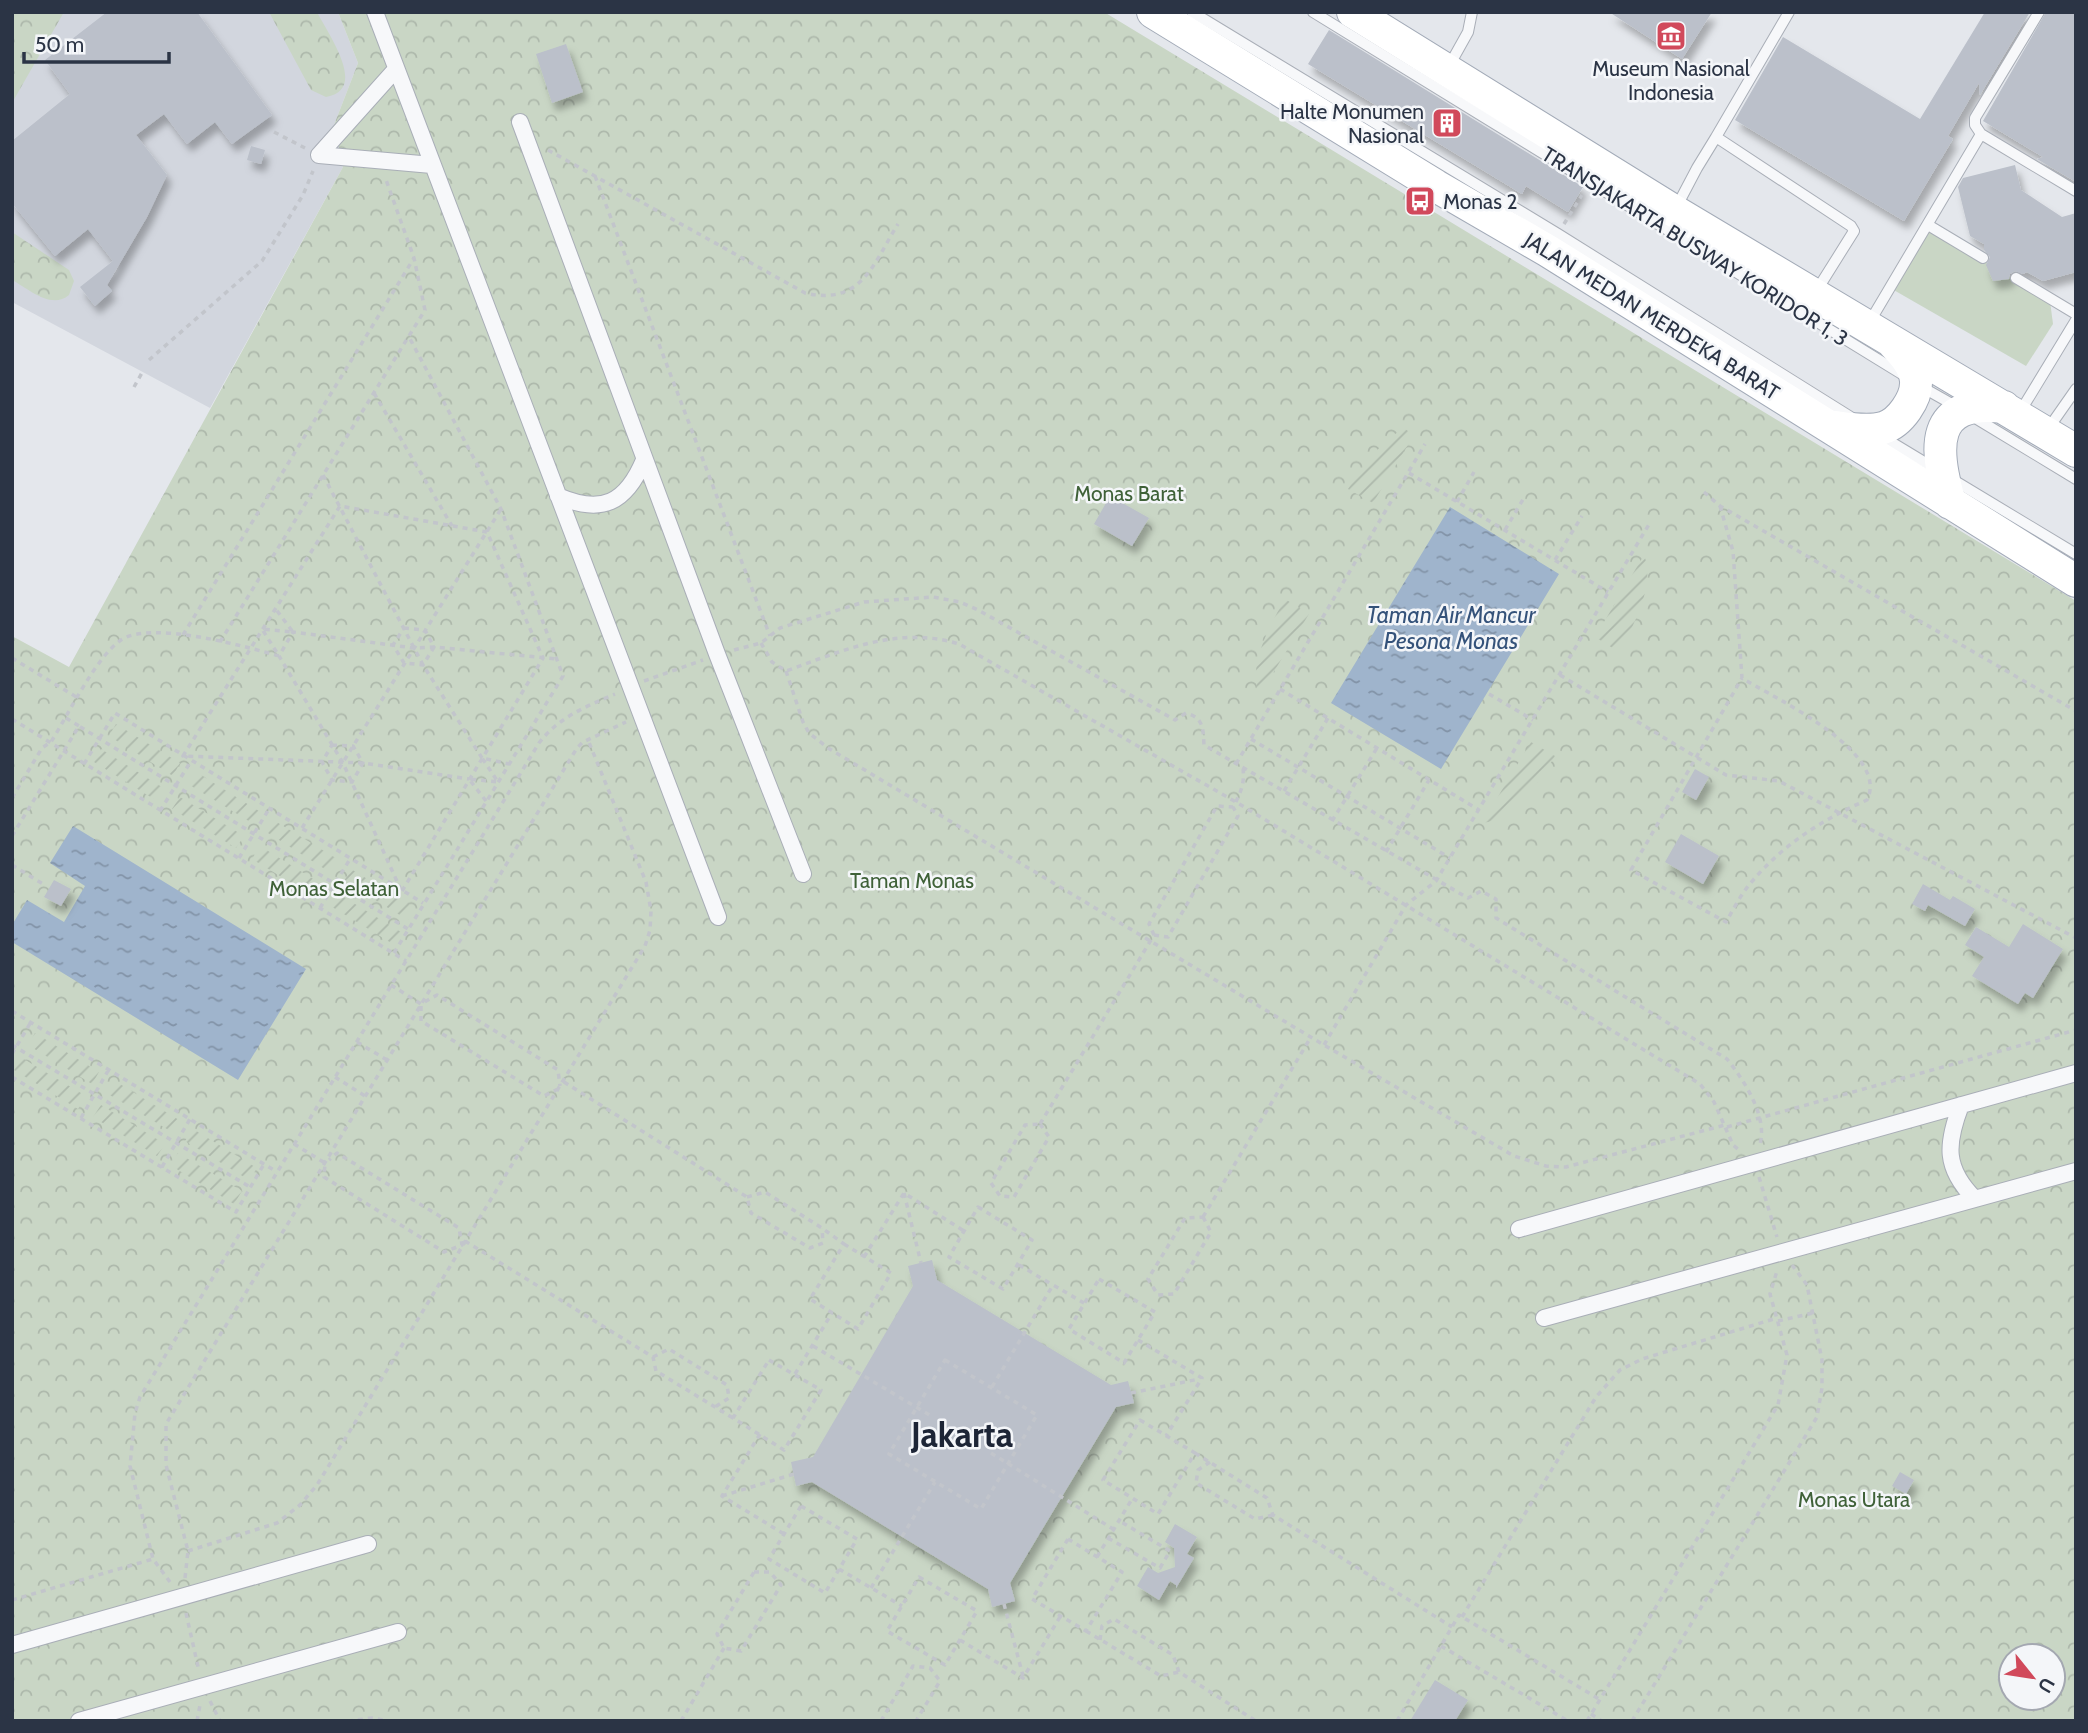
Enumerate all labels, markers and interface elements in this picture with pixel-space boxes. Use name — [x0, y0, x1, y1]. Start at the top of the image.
museum icon: Museum Nasional Indonesia — [1654, 19, 1688, 53]
scale bar — [24, 21, 170, 65]
text: 50 m — [35, 32, 84, 57]
place label: Museum Nasional Indonesia — [1592, 56, 1750, 105]
place label: Halte Monumen Nasional — [1280, 99, 1424, 148]
building icon: Halte Monumen Nasional — [1430, 106, 1464, 140]
street label: TRANSJAKARTA BUSWAY KORIDOR 1, 3 — [1537, 141, 1853, 351]
bus stop icon: Monas 2 — [1403, 184, 1437, 218]
place label: Monas 2 — [1443, 189, 1518, 214]
street label: JALAN MEDAN MERDEKA BARAT — [1519, 226, 1784, 405]
park label: Monas Barat — [1074, 481, 1184, 506]
water label: Taman Air Mancur Pesona Monas — [1366, 601, 1537, 655]
park label: Taman Monas — [850, 868, 974, 893]
park label: Monas Selatan — [269, 876, 399, 901]
district label: Jakarta — [910, 1413, 1014, 1456]
park label: Monas Utara — [1798, 1487, 1910, 1512]
north arrow — [1997, 1642, 2067, 1712]
text: U — [2033, 1674, 2060, 1697]

